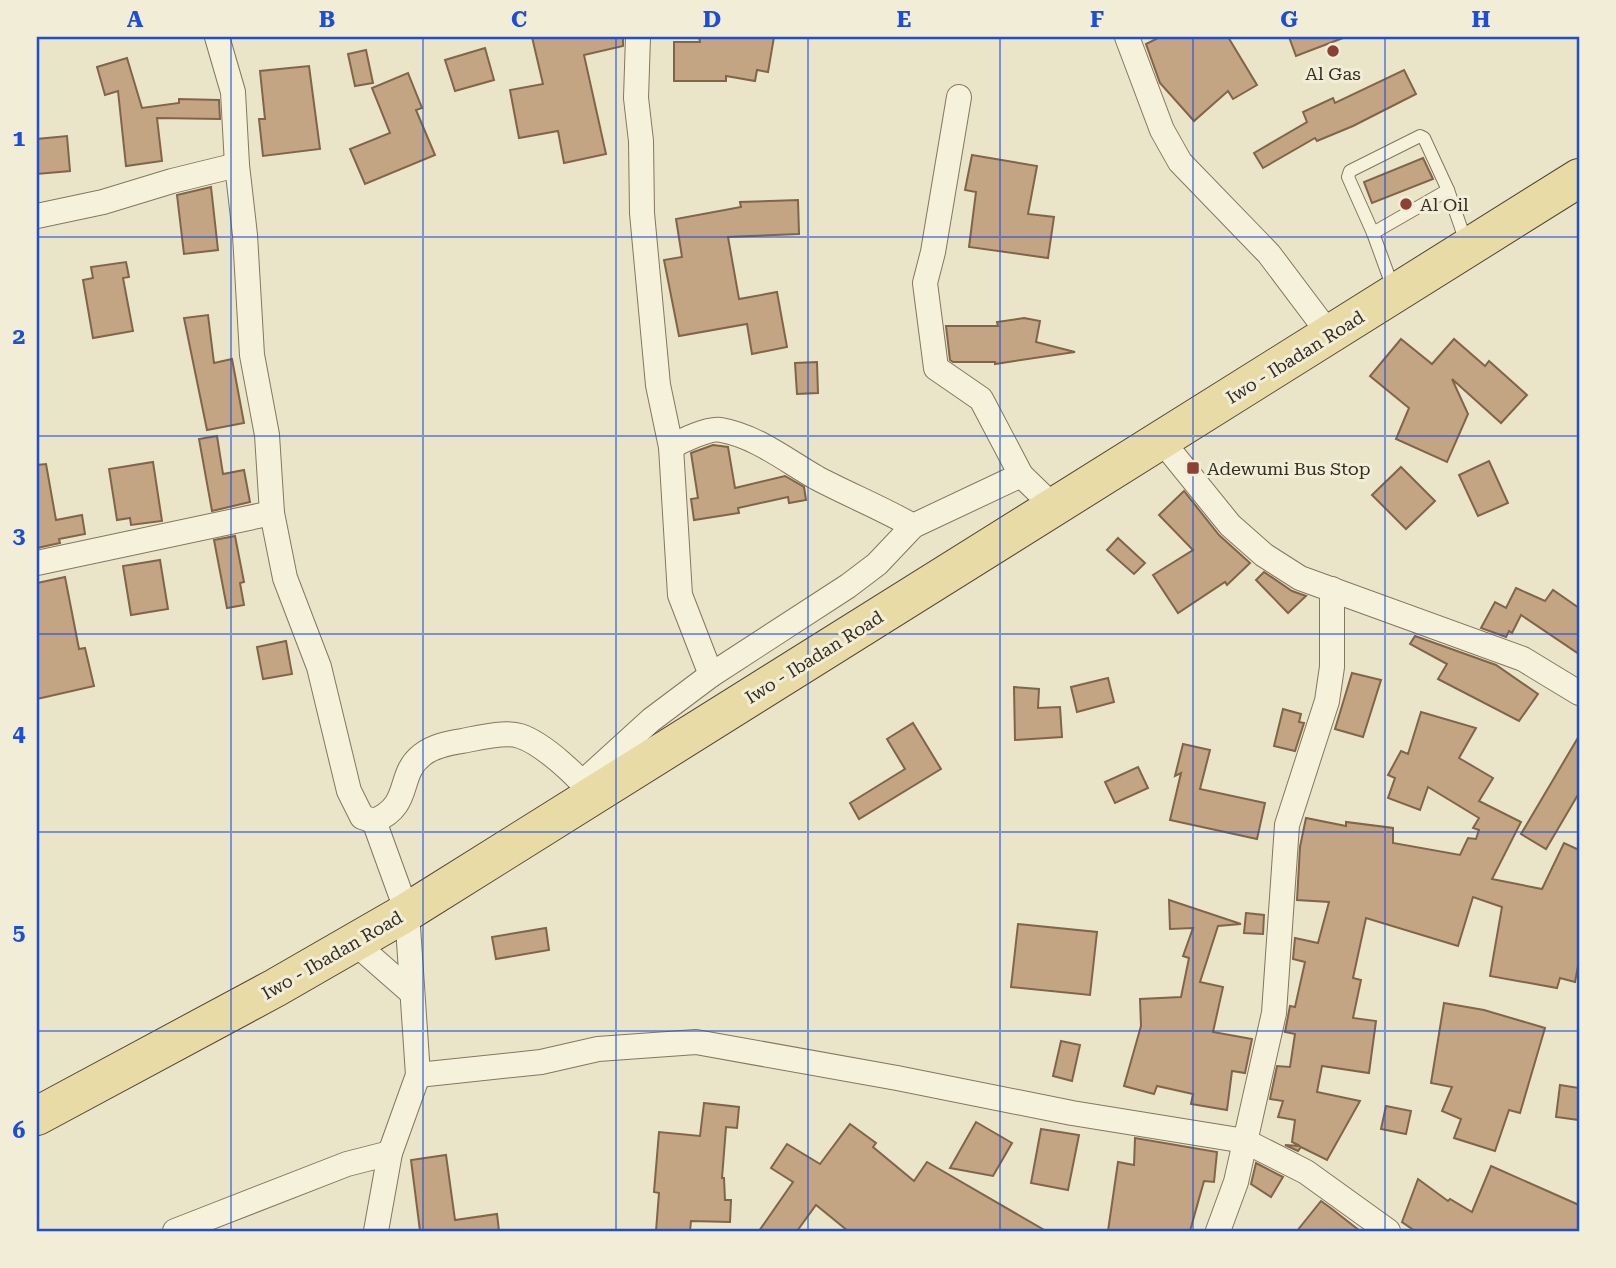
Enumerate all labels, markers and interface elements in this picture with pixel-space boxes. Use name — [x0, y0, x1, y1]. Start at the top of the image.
text: A — [127, 6, 144, 33]
text: B — [319, 6, 335, 33]
text: C — [511, 6, 527, 33]
text: D — [703, 6, 721, 33]
text: E — [897, 6, 911, 33]
text: F — [1090, 6, 1104, 33]
text: G — [1280, 6, 1298, 33]
text: H — [1472, 6, 1491, 33]
marker: Al Gas — [1325, 43, 1341, 59]
place label: Al Gas — [1305, 63, 1361, 84]
text: 1 — [13, 125, 26, 152]
place label: Al Oil — [1420, 194, 1469, 215]
marker: Al Oil — [1398, 196, 1414, 212]
street label: Iwo - Ibadan Road — [1222, 306, 1368, 408]
text: 2 — [13, 323, 25, 350]
place label: Adewumi Bus Stop — [1207, 458, 1371, 479]
marker: Adewumi Bus Stop — [1185, 460, 1201, 476]
text: 3 — [13, 522, 26, 549]
street label: Iwo - Ibadan Road — [741, 606, 887, 708]
text: 4 — [13, 720, 26, 747]
street label: Iwo - Ibadan Road — [258, 906, 406, 1004]
text: 5 — [13, 919, 26, 946]
text: 6 — [13, 1117, 26, 1144]

